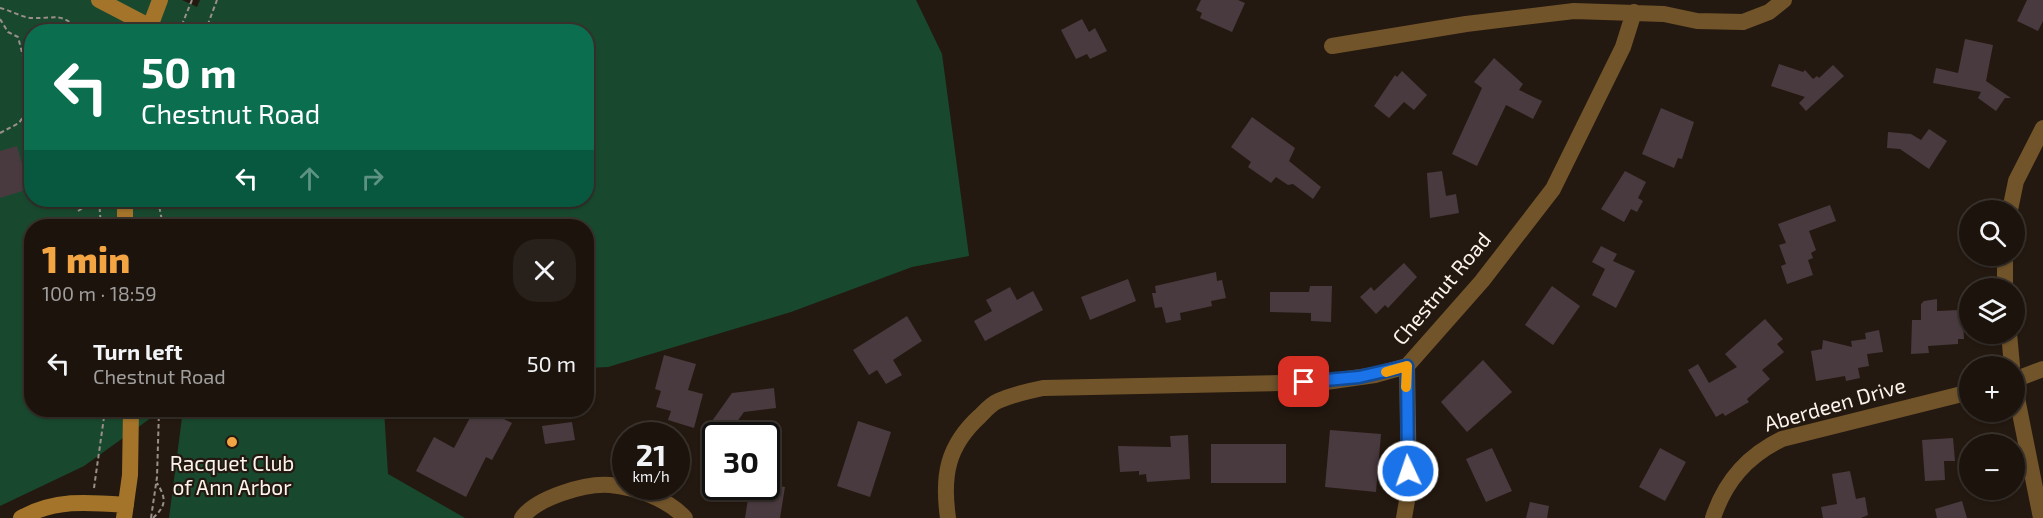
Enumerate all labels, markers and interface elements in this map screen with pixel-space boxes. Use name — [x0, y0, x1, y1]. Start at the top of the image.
text: 50 m — [141, 46, 237, 96]
icon: left — [42, 48, 120, 126]
text: Chestnut Road — [141, 97, 320, 129]
icon: left — [230, 162, 263, 195]
icon: ahead — [293, 162, 326, 195]
icon: right — [356, 162, 389, 195]
map controls — [1959, 200, 2025, 500]
button: search — [1959, 200, 2025, 266]
street label: Chestnut Road — [1386, 227, 1495, 349]
text: 1 min — [42, 237, 130, 280]
button: close — [513, 239, 576, 302]
button: layers — [1959, 278, 2025, 344]
text: 100 m · 18:59 — [42, 281, 157, 305]
text: Turn left — [93, 338, 182, 364]
icon: left — [42, 347, 75, 380]
text: 50 m — [527, 350, 576, 376]
pin — [1278, 356, 1329, 407]
button: + — [1959, 356, 2025, 422]
text: Chestnut Road — [93, 364, 226, 388]
icon: arrive — [1287, 365, 1320, 398]
street label: Aberdeen Drive — [1761, 371, 1908, 436]
speed limit sign: 30 — [702, 422, 780, 500]
button: − — [1959, 434, 2025, 500]
marker: Racquet Club of Ann Arbor — [225, 435, 239, 449]
text: 21 — [636, 436, 666, 472]
position arrow — [1376, 439, 1440, 503]
place label: Racquet Club of Ann Arbor — [170, 450, 294, 499]
text: km/h — [632, 467, 670, 485]

